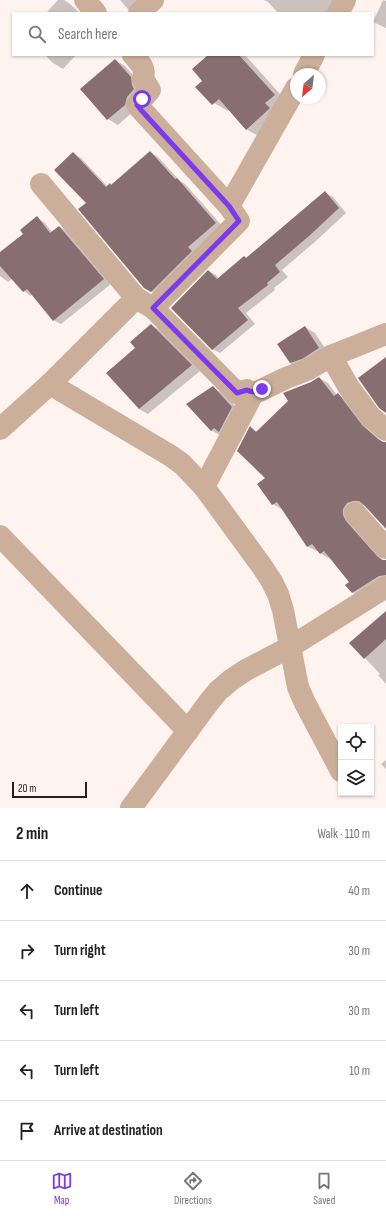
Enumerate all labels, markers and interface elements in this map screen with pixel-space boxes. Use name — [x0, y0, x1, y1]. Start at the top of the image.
search box — [12, 12, 374, 56]
icon: search — [26, 23, 48, 45]
text: Search here — [58, 25, 118, 44]
north arrow — [290, 68, 326, 104]
route start — [133, 90, 151, 108]
route end — [253, 380, 271, 398]
map controls — [338, 724, 374, 796]
button: locate — [338, 724, 374, 760]
button: layers — [338, 760, 374, 796]
scale bar — [12, 780, 87, 799]
text: 20 m — [18, 782, 36, 795]
text: 2 min — [16, 824, 48, 844]
text: Walk · 110 m — [317, 826, 370, 842]
icon: ahead — [16, 880, 38, 902]
text: Continue — [54, 881, 103, 900]
text: 40 m — [348, 883, 370, 899]
icon: right — [16, 940, 38, 962]
text: Turn right — [54, 941, 106, 960]
text: 30 m — [348, 943, 370, 959]
icon: left — [16, 1000, 38, 1022]
text: Turn left — [54, 1001, 99, 1020]
text: 30 m — [348, 1003, 370, 1019]
icon: left — [16, 1060, 38, 1082]
text: Turn left — [54, 1061, 99, 1080]
text: 10 m — [349, 1063, 370, 1079]
icon: arrive — [16, 1120, 38, 1142]
text: Arrive at destination — [54, 1121, 163, 1140]
tab: Map — [51, 1170, 73, 1207]
tab: Directions — [174, 1170, 212, 1207]
tab: Saved — [313, 1170, 335, 1207]

